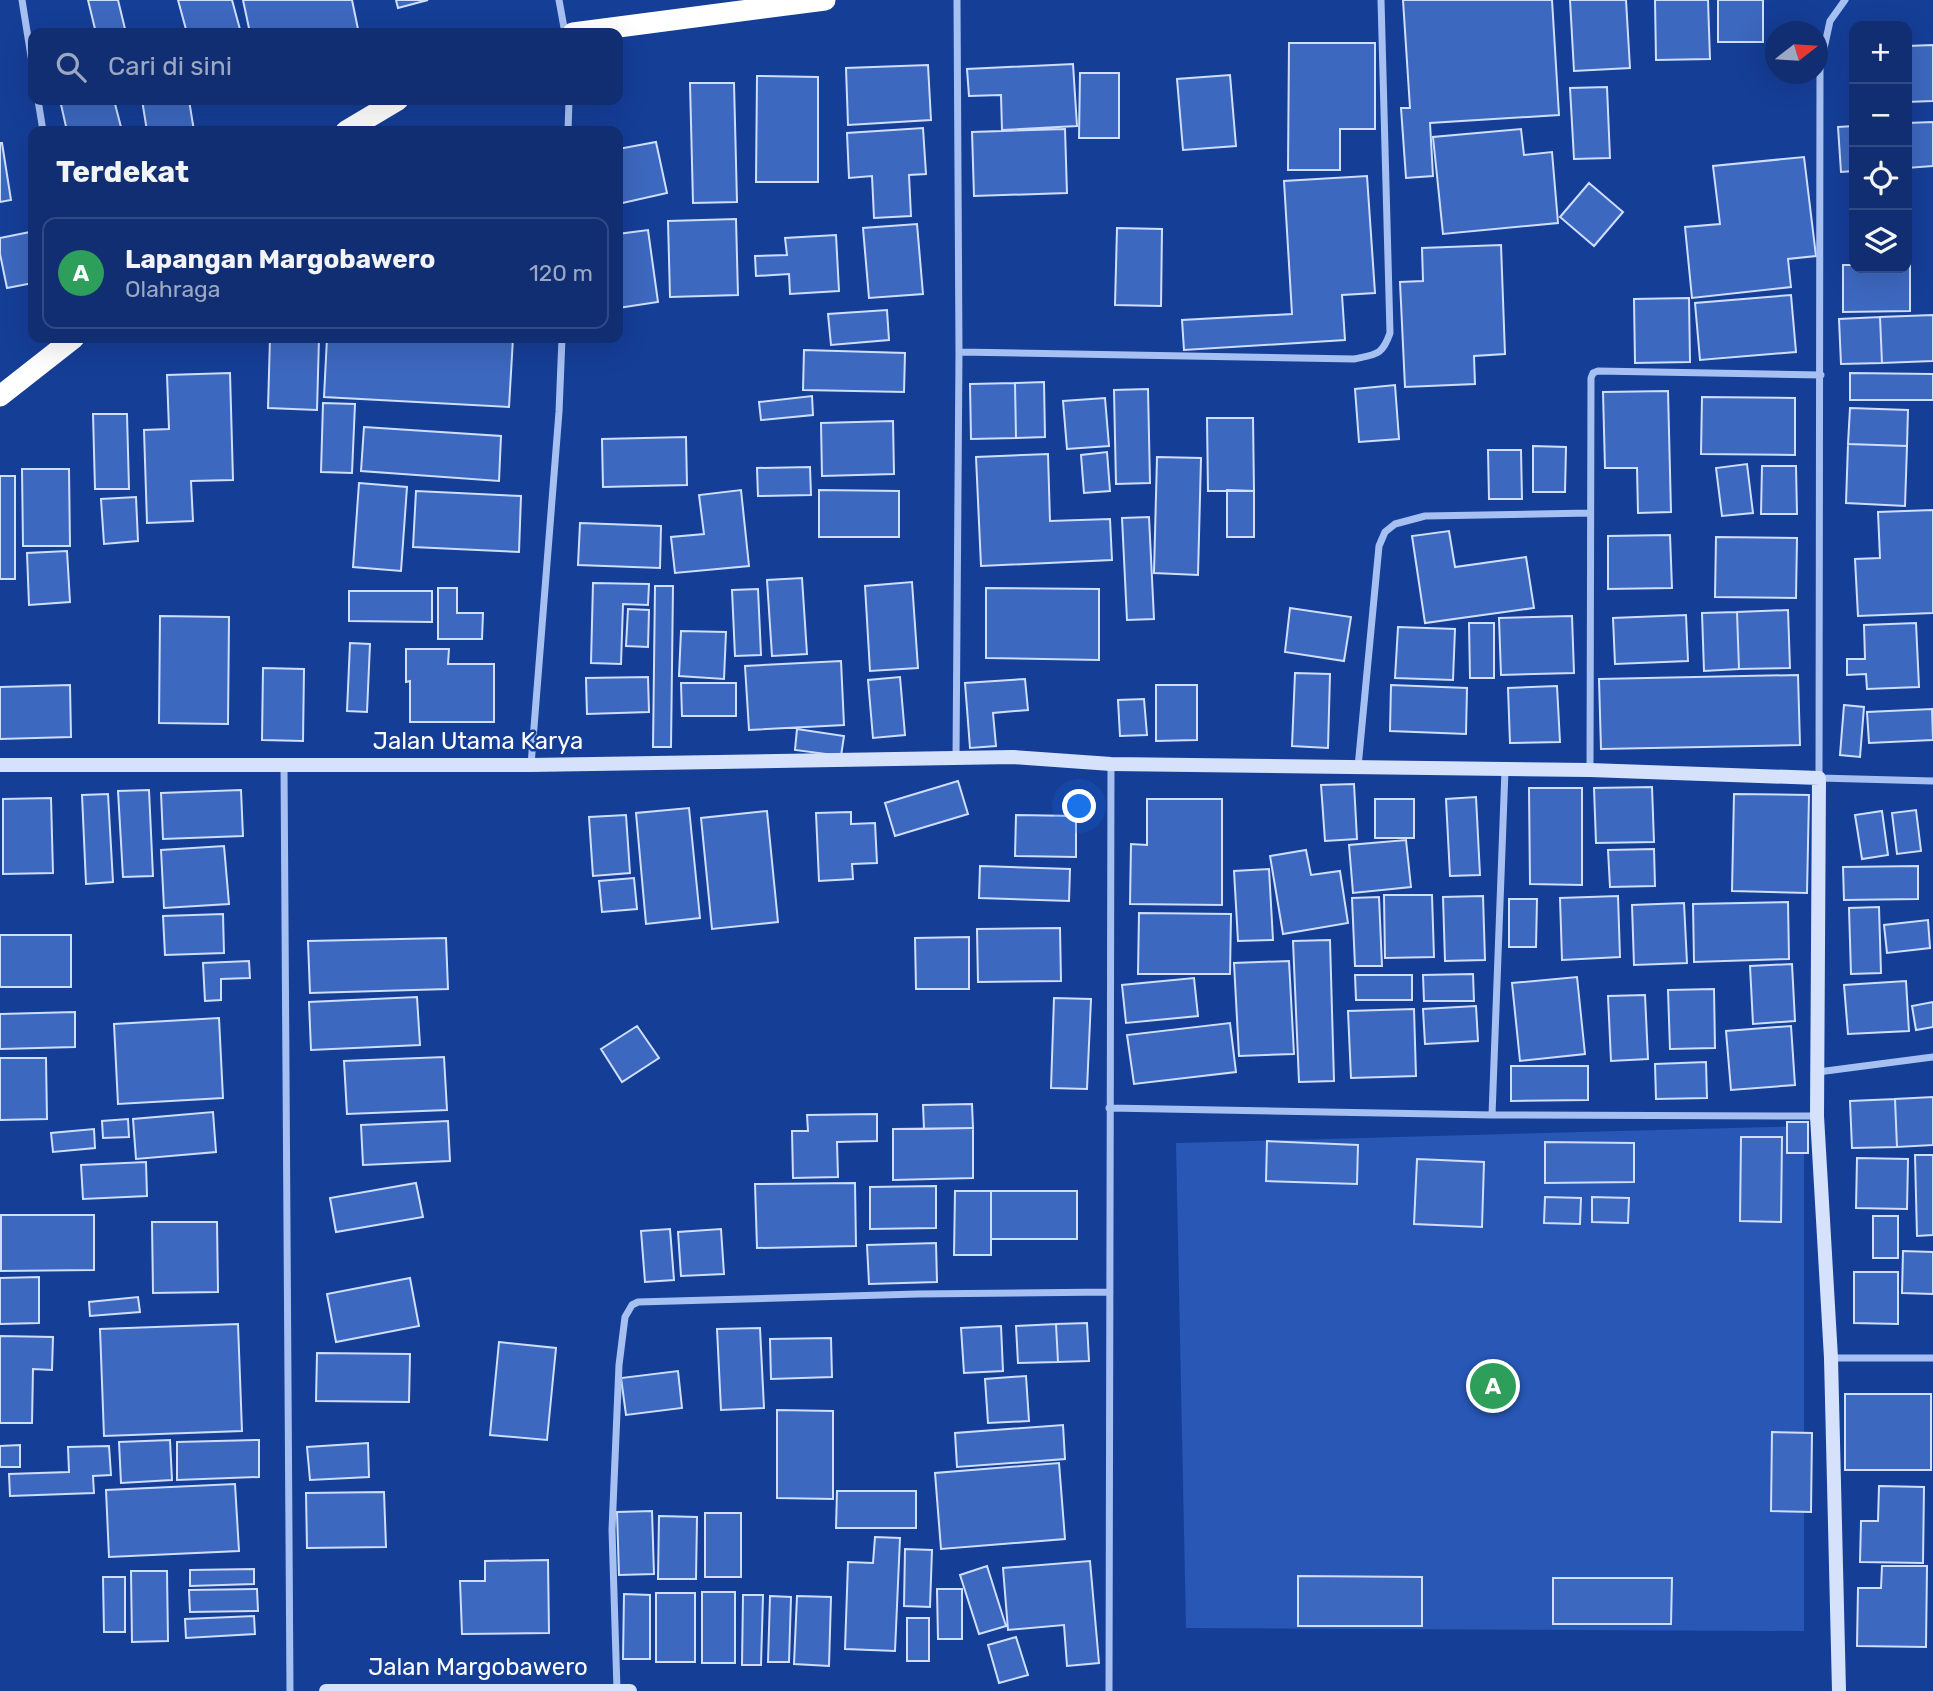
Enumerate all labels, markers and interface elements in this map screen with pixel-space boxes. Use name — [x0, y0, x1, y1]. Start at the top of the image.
north arrow — [1765, 21, 1828, 84]
map controls — [1849, 21, 1912, 273]
button: + — [1849, 21, 1912, 84]
search box — [28, 28, 623, 105]
icon: search — [52, 48, 90, 86]
text: Cari di sini — [108, 51, 232, 82]
button: − — [1849, 84, 1912, 147]
button: locate — [1849, 147, 1912, 210]
text: Terdekat — [56, 154, 189, 190]
button: layers — [1849, 210, 1912, 273]
text: Lapangan Margobawero — [125, 244, 435, 275]
text: A — [73, 259, 89, 287]
text: 120 m — [529, 259, 593, 287]
text: Olahraga — [125, 275, 221, 303]
street label: Jalan Utama Karya — [373, 727, 583, 755]
your location — [1062, 789, 1096, 823]
pin: A — [1470, 1360, 1516, 1412]
street label: Jalan Margobawero — [368, 1653, 588, 1681]

